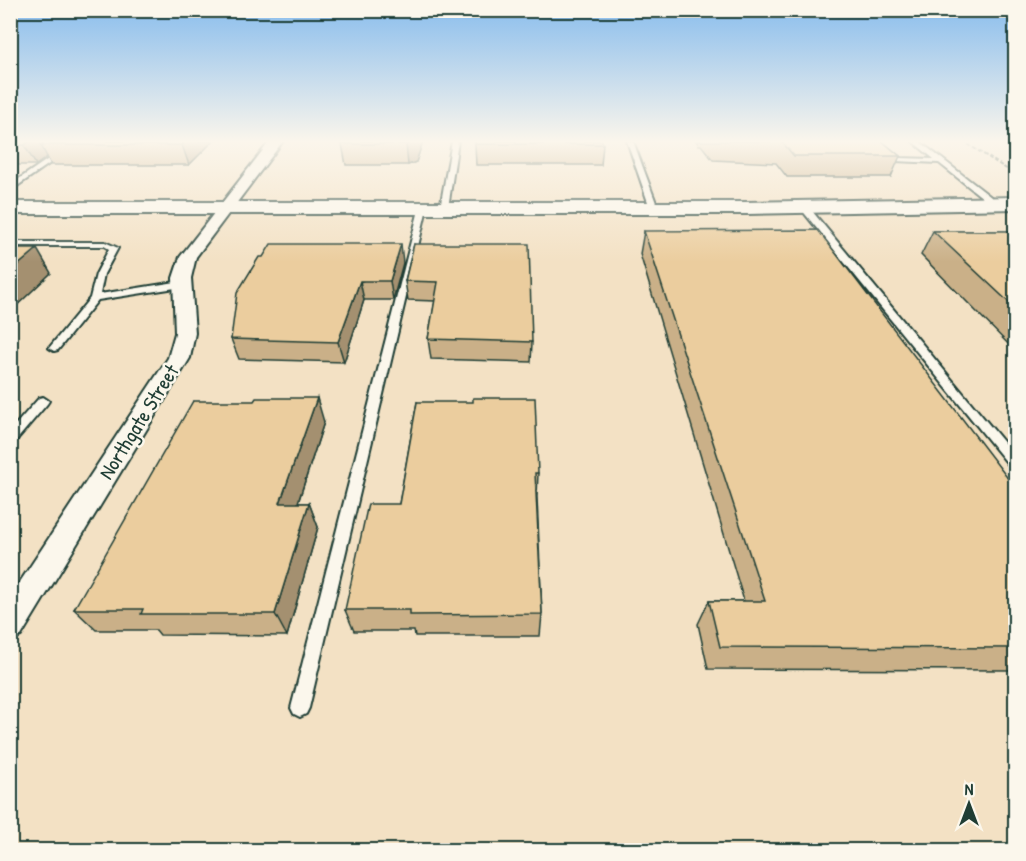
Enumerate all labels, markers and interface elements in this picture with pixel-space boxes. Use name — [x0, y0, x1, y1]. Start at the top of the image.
street label: Northgate Street — [92, 358, 186, 485]
north arrow — [939, 774, 999, 834]
text: N — [965, 778, 974, 800]

